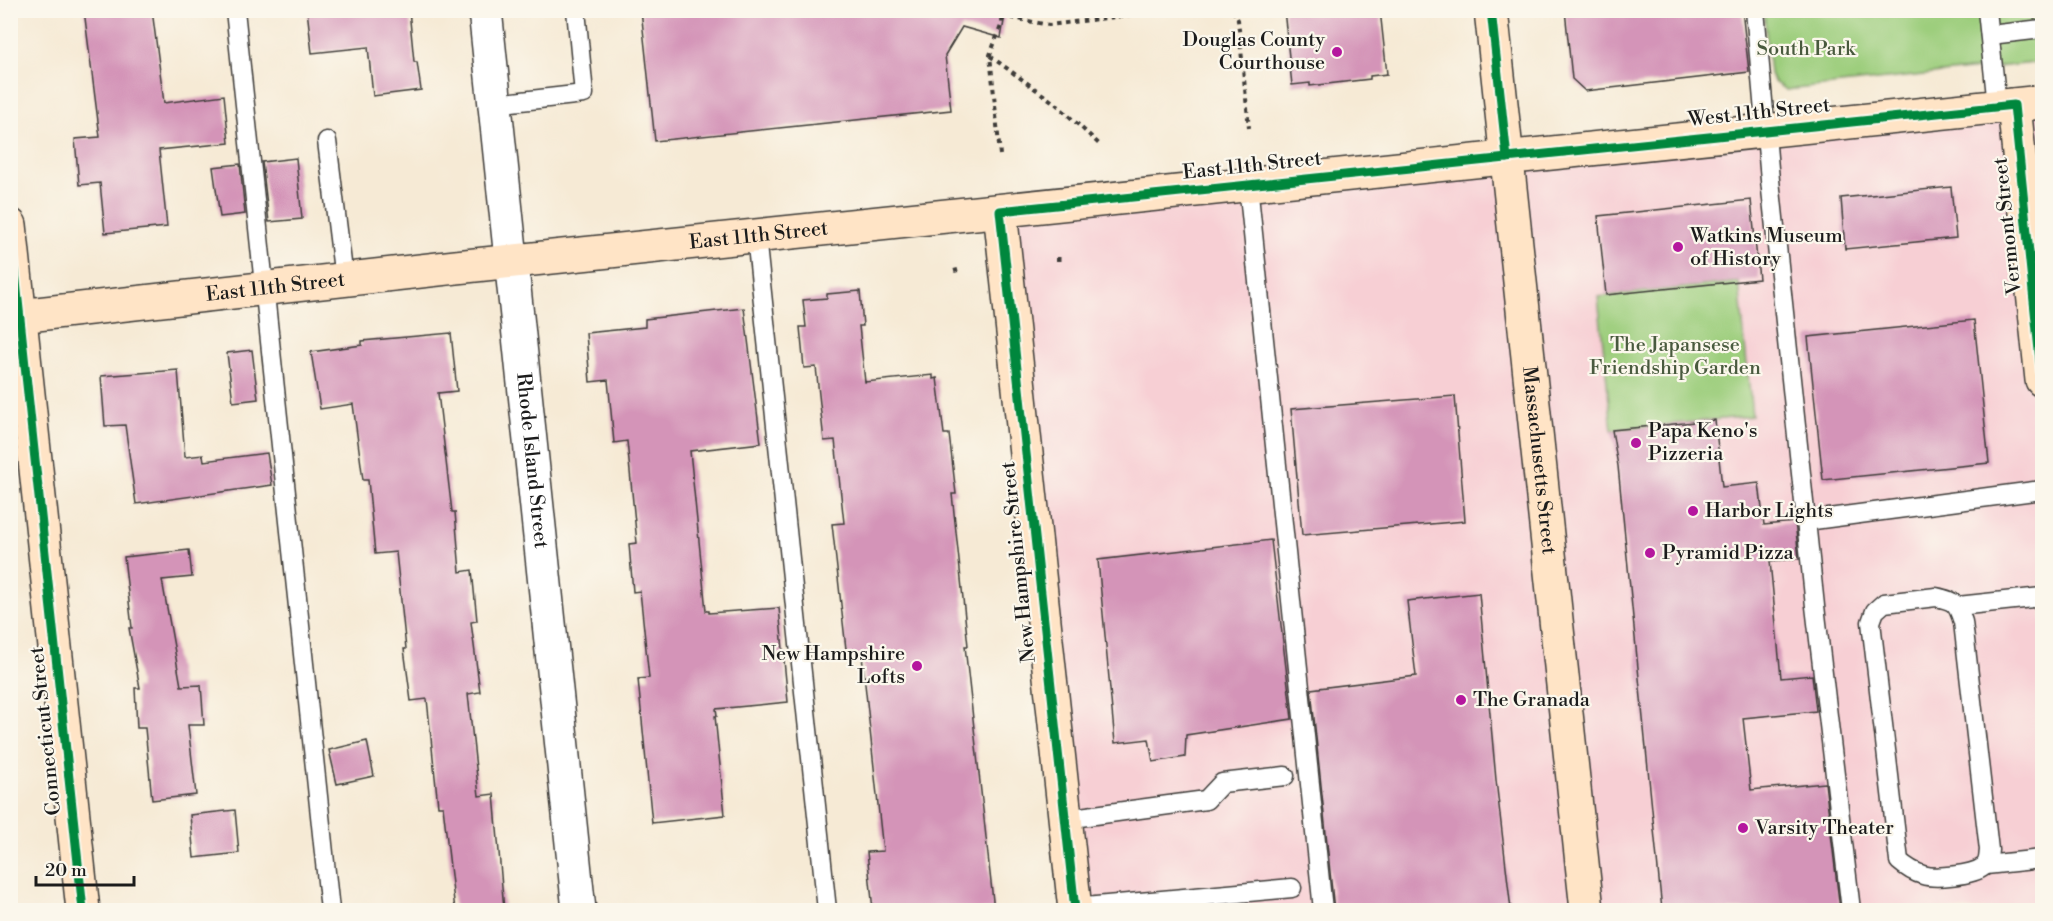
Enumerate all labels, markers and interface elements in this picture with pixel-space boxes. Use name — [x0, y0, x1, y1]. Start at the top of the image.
place label: Douglas County Courthouse — [1182, 28, 1325, 76]
park label: South Park — [1756, 37, 1857, 62]
marker: Douglas County Courthouse — [1330, 45, 1344, 59]
street label: West 11th Street — [1686, 93, 1831, 133]
street label: East 11th Street — [1181, 146, 1323, 186]
street label: Vermont Street — [1988, 156, 2028, 297]
street label: East 11th Street — [688, 216, 829, 255]
place label: Watkins Museum of History — [1689, 224, 1843, 272]
marker: Watkins Museum of History — [1671, 240, 1685, 254]
street label: East 11th Street — [205, 267, 346, 307]
park label: The Japansese Friendship Garden — [1589, 333, 1761, 381]
street label: Massachusetts Street — [1517, 365, 1562, 556]
street label: Rhode Island Street — [510, 371, 554, 550]
place label: Papa Keno's Pizzeria — [1648, 419, 1758, 467]
marker: Papa Keno's Pizzeria — [1629, 436, 1643, 450]
street label: New Hampshire Street — [996, 460, 1042, 664]
place label: Harbor Lights — [1705, 499, 1833, 524]
marker: Harbor Lights — [1686, 504, 1700, 518]
place label: Pyramid Pizza — [1662, 541, 1794, 566]
marker: Pyramid Pizza — [1643, 546, 1657, 560]
place label: New Hampshire Lofts — [761, 642, 905, 690]
street label: Connecticut Street — [25, 645, 67, 817]
marker: New Hampshire Lofts — [910, 659, 924, 673]
place label: The Granada — [1473, 688, 1591, 713]
marker: The Granada — [1454, 693, 1468, 707]
place label: Varsity Theater — [1754, 816, 1894, 841]
marker: Varsity Theater — [1736, 821, 1750, 835]
scale bar — [36, 849, 134, 887]
text: 20 m — [45, 859, 87, 882]

